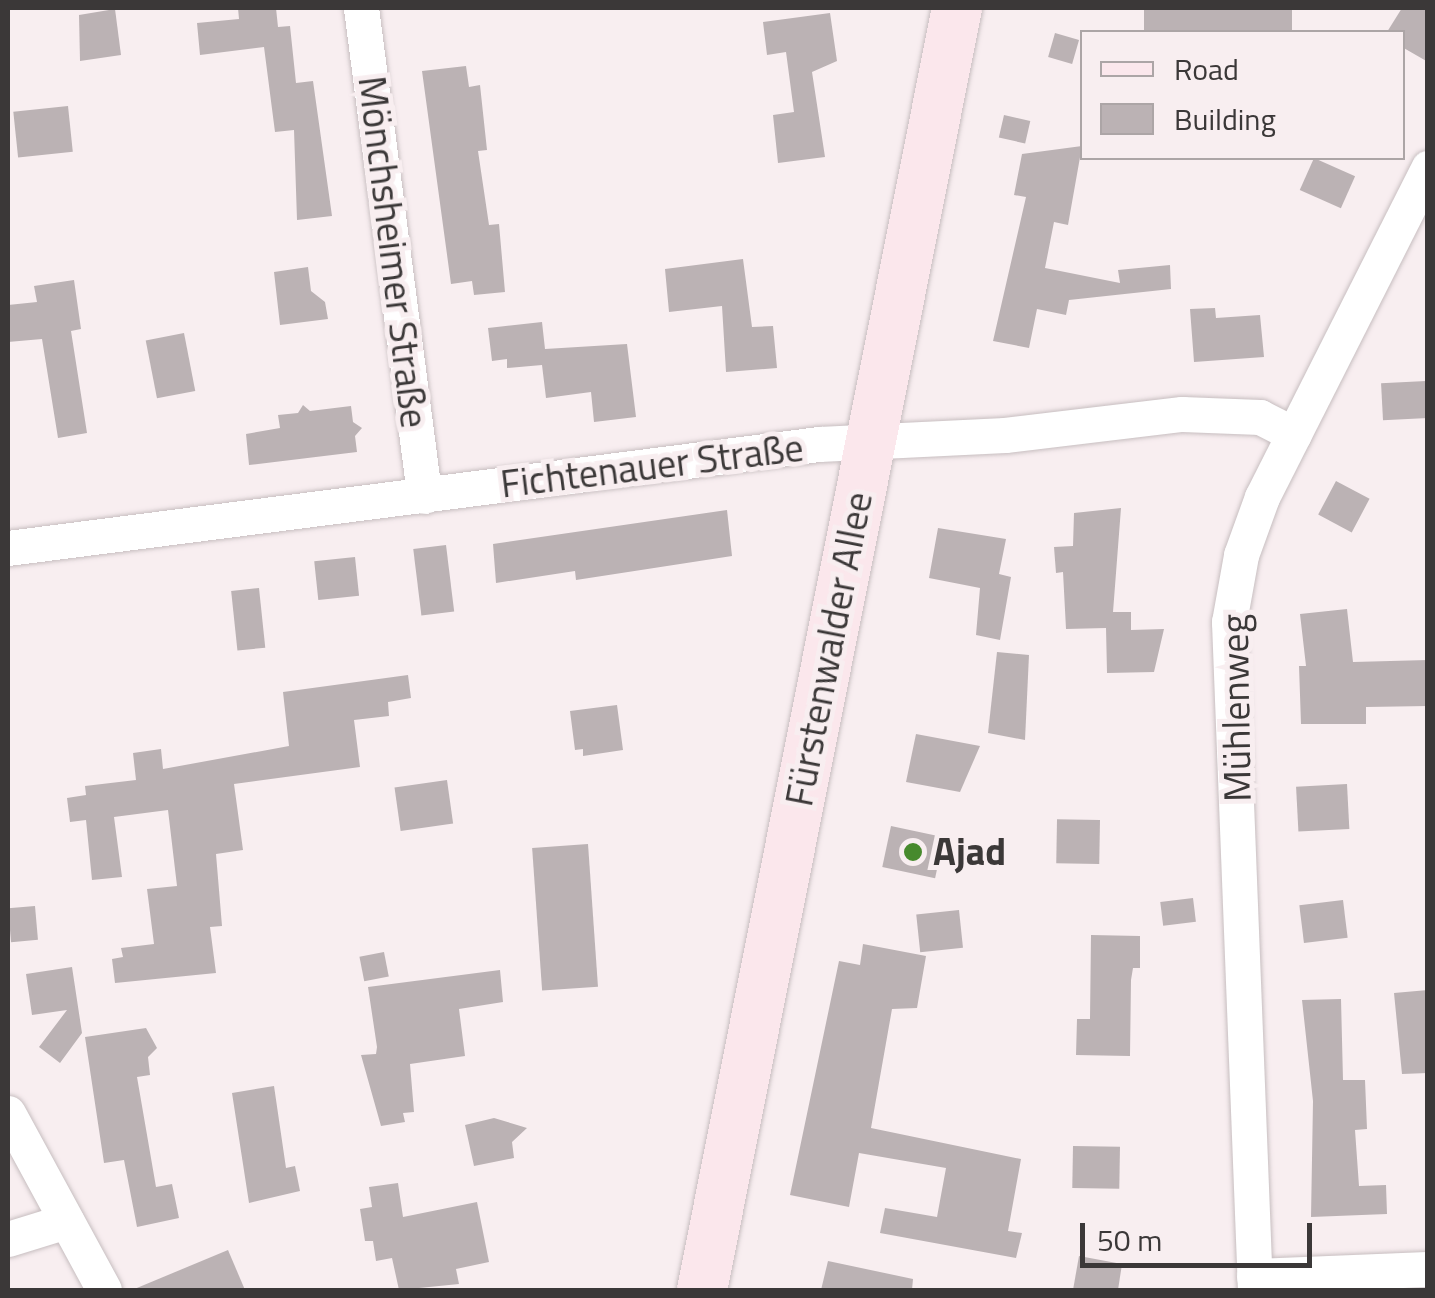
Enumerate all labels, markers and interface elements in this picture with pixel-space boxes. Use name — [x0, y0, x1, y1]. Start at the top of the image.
legend — [1080, 30, 1405, 160]
text: Road — [1174, 46, 1239, 92]
street label: Mönchsheimer Straße — [349, 74, 437, 430]
text: Building — [1174, 96, 1276, 142]
street label: Fichtenauer Straße — [498, 425, 806, 507]
street label: Fürstenwalder Allee — [776, 488, 882, 810]
street label: Mühlenweg — [1212, 614, 1260, 802]
place label: Ajad — [933, 829, 1006, 875]
marker: Ajad — [902, 841, 924, 863]
scale bar — [1085, 1203, 1318, 1265]
text: 50 m — [1097, 1217, 1162, 1263]

